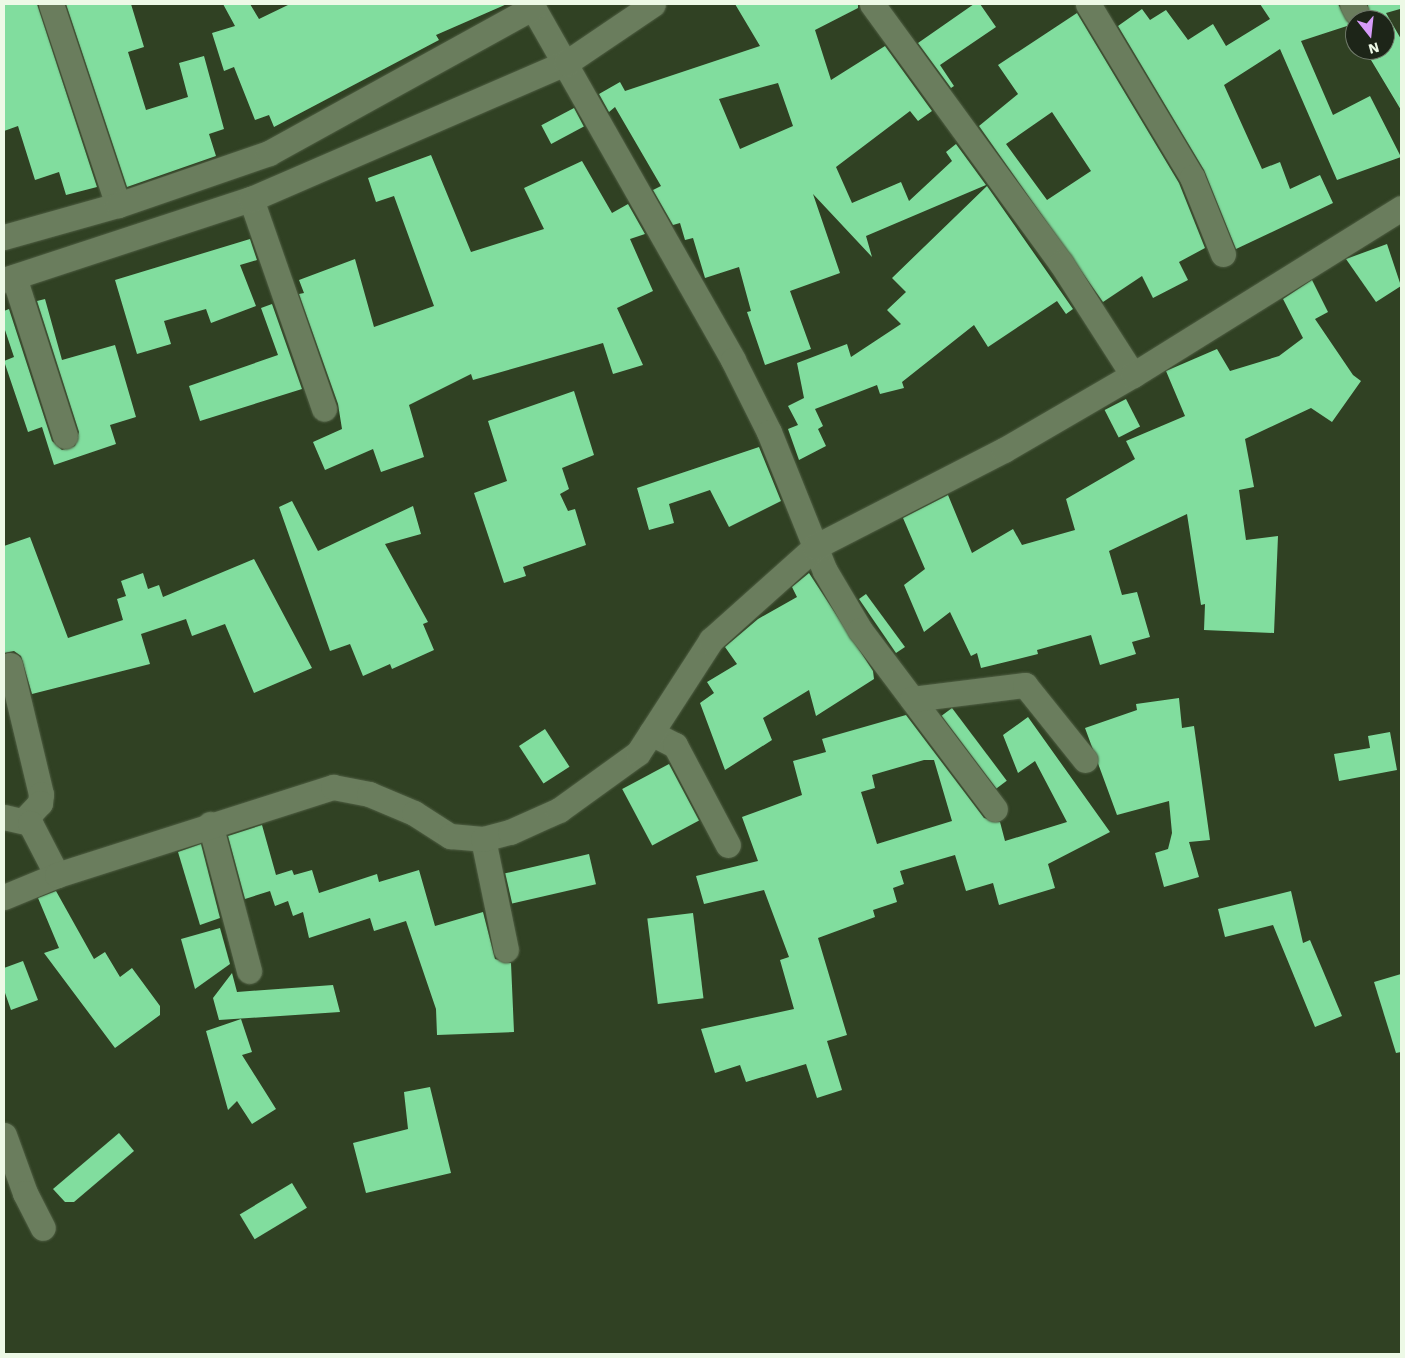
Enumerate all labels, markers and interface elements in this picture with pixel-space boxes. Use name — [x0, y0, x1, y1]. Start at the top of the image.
north arrow — [1345, 10, 1395, 60]
text: N — [1367, 39, 1381, 58]

